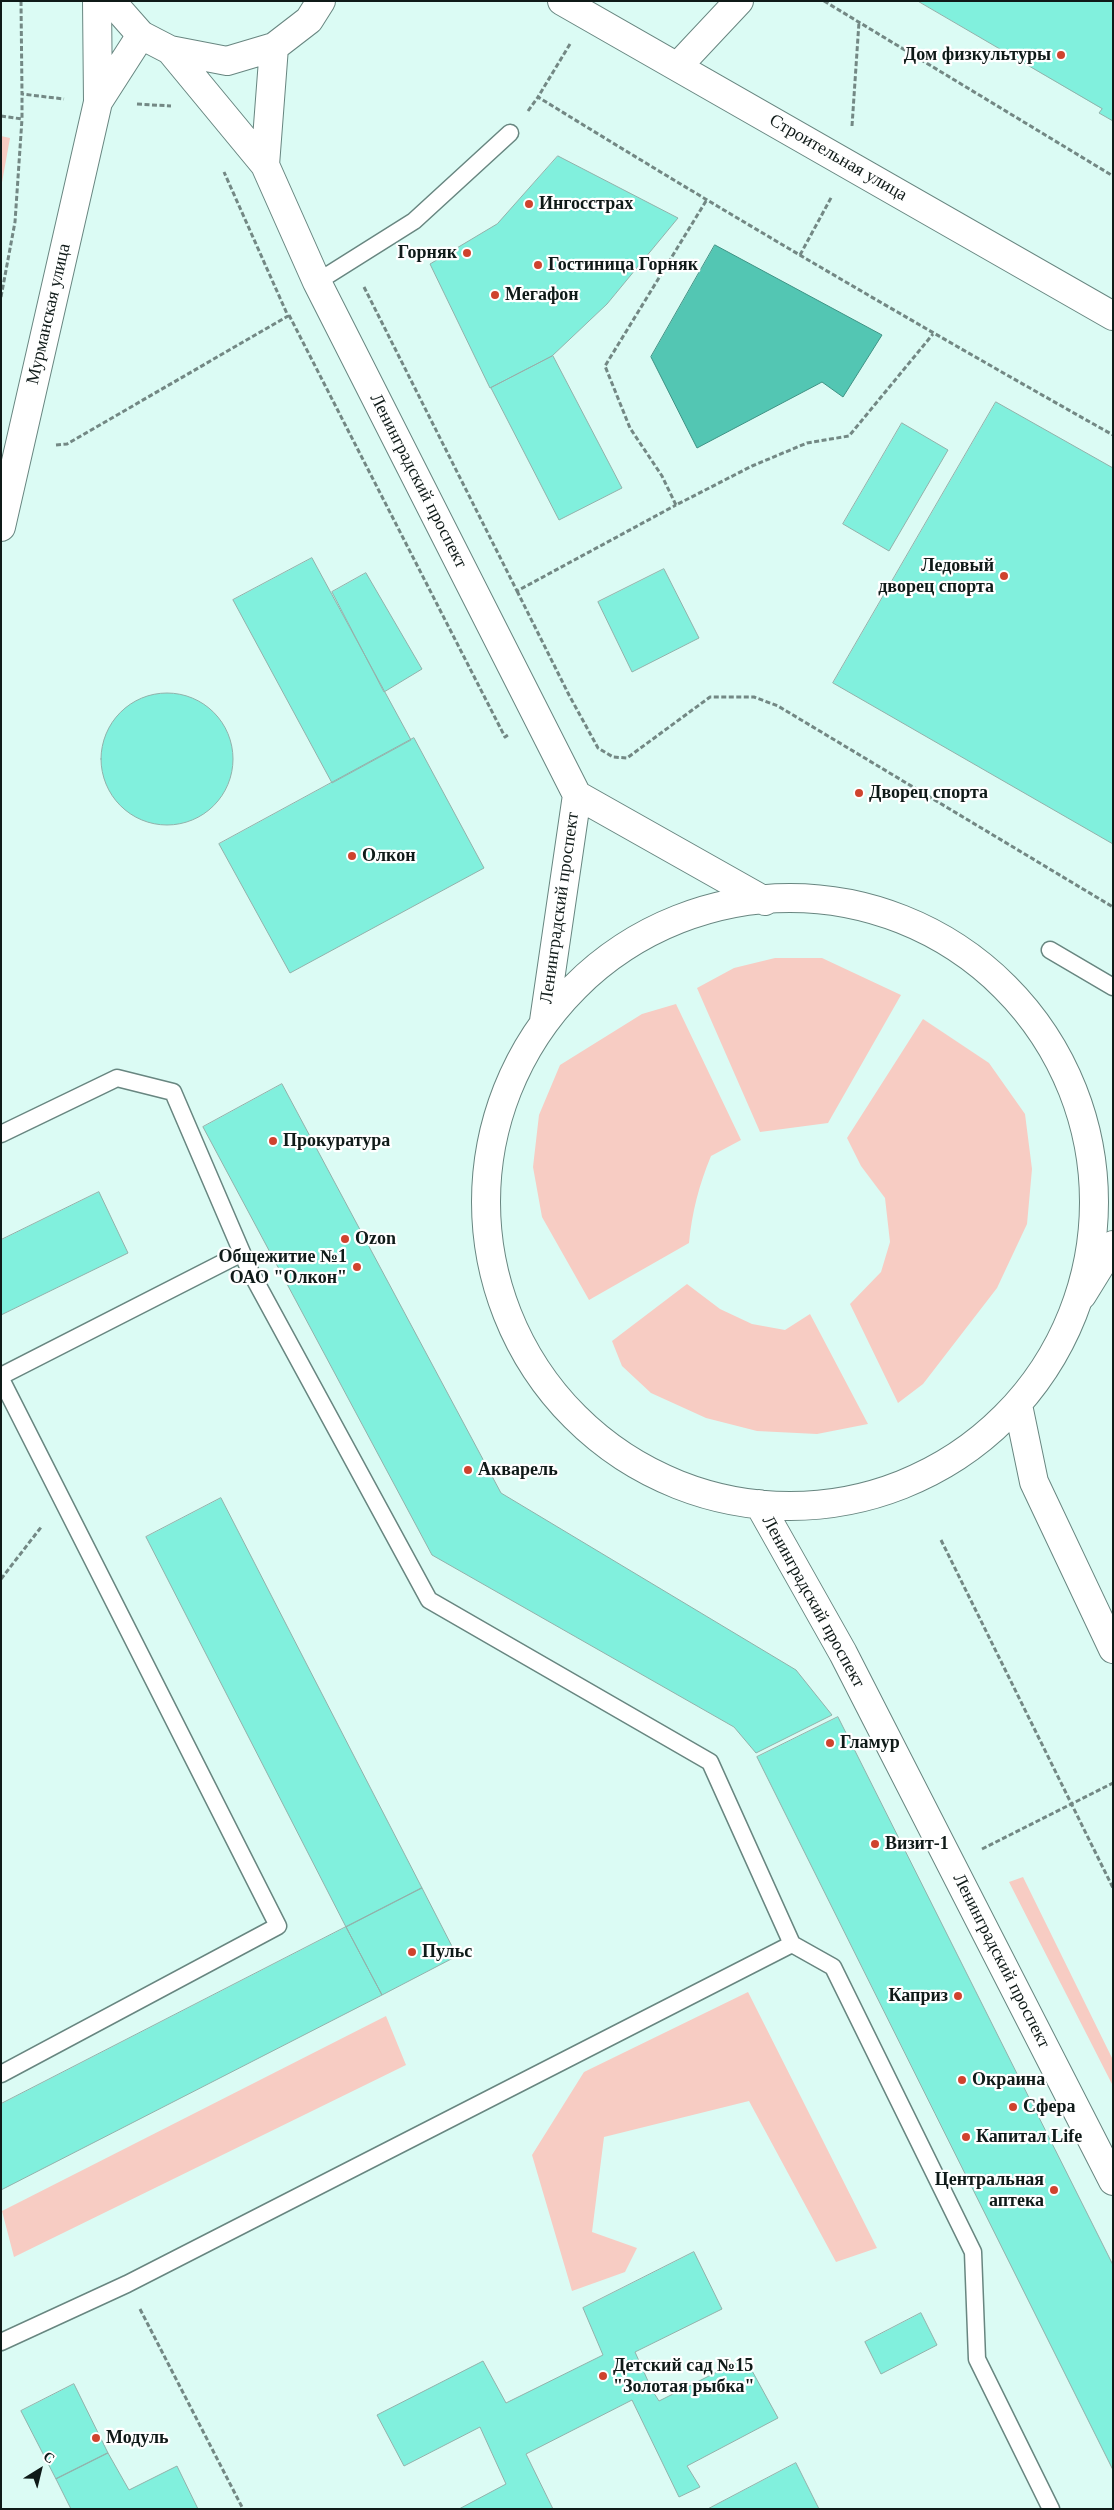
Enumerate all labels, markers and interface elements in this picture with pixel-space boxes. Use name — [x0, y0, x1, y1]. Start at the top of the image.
place label: Дом физкультуры — [904, 44, 1051, 66]
marker: Дом физкультуры — [1055, 49, 1067, 61]
street label: Строительная улица — [765, 110, 911, 206]
place label: Ингосстрах — [539, 193, 633, 215]
marker: Ингосстрах — [523, 198, 535, 210]
street label: Мурманская улица — [22, 241, 76, 387]
place label: Горняк — [398, 242, 457, 264]
marker: Горняк — [461, 247, 473, 259]
place label: Гостиница Горняк — [548, 254, 698, 276]
marker: Гостиница Горняк — [532, 259, 544, 271]
place label: Мегафон — [505, 284, 579, 306]
marker: Мегафон — [489, 289, 501, 301]
street label: Ленинградский проспект — [365, 390, 471, 572]
place label: Ледовый дворец спорта — [878, 555, 994, 598]
marker: Ледовый дворец спорта — [998, 570, 1010, 582]
place label: Дворец спорта — [869, 782, 988, 804]
marker: Дворец спорта — [853, 787, 865, 799]
street label: Ленинградский проспект — [536, 811, 584, 1005]
place label: Олкон — [362, 845, 416, 867]
marker: Олкон — [346, 850, 358, 862]
place label: Прокуратура — [283, 1130, 390, 1152]
marker: Прокуратура — [267, 1135, 279, 1147]
place label: Ozon — [355, 1228, 396, 1250]
marker: Ozon — [339, 1233, 351, 1245]
place label: Общежитие №1 ОАО "Олкон" — [219, 1246, 347, 1288]
marker: Общежитие №1 ОАО "Олкон" — [351, 1261, 363, 1273]
place label: Акварель — [478, 1459, 558, 1481]
marker: Акварель — [462, 1464, 474, 1476]
street label: Ленинградский проспект — [757, 1512, 869, 1692]
place label: Гламур — [840, 1732, 900, 1754]
marker: Гламур — [824, 1737, 836, 1749]
place label: Визит-1 — [885, 1833, 949, 1855]
marker: Визит-1 — [869, 1838, 881, 1850]
street label: Ленинградский проспект — [948, 1870, 1054, 2052]
place label: Пульс — [422, 1941, 472, 1963]
marker: Пульс — [406, 1946, 418, 1958]
place label: Каприз — [888, 1985, 948, 2007]
marker: Каприз — [952, 1990, 964, 2002]
place label: Окраина — [972, 2069, 1045, 2091]
marker: Окраина — [956, 2074, 968, 2086]
place label: Сфера — [1023, 2096, 1075, 2118]
marker: Сфера — [1007, 2101, 1019, 2113]
place label: Капитал Life — [976, 2126, 1082, 2148]
marker: Капитал Life — [960, 2131, 972, 2143]
place label: Центральная аптека — [935, 2169, 1044, 2212]
marker: Центральная аптека — [1048, 2184, 1060, 2196]
place label: Детский сад №15 "Золотая рыбка" — [613, 2355, 755, 2398]
marker: Детский сад №15 "Золотая рыбка" — [597, 2370, 609, 2382]
place label: Модуль — [106, 2427, 169, 2449]
marker: Модуль — [90, 2432, 102, 2444]
north arrow — [15, 2445, 65, 2495]
text: С — [41, 2448, 58, 2467]

